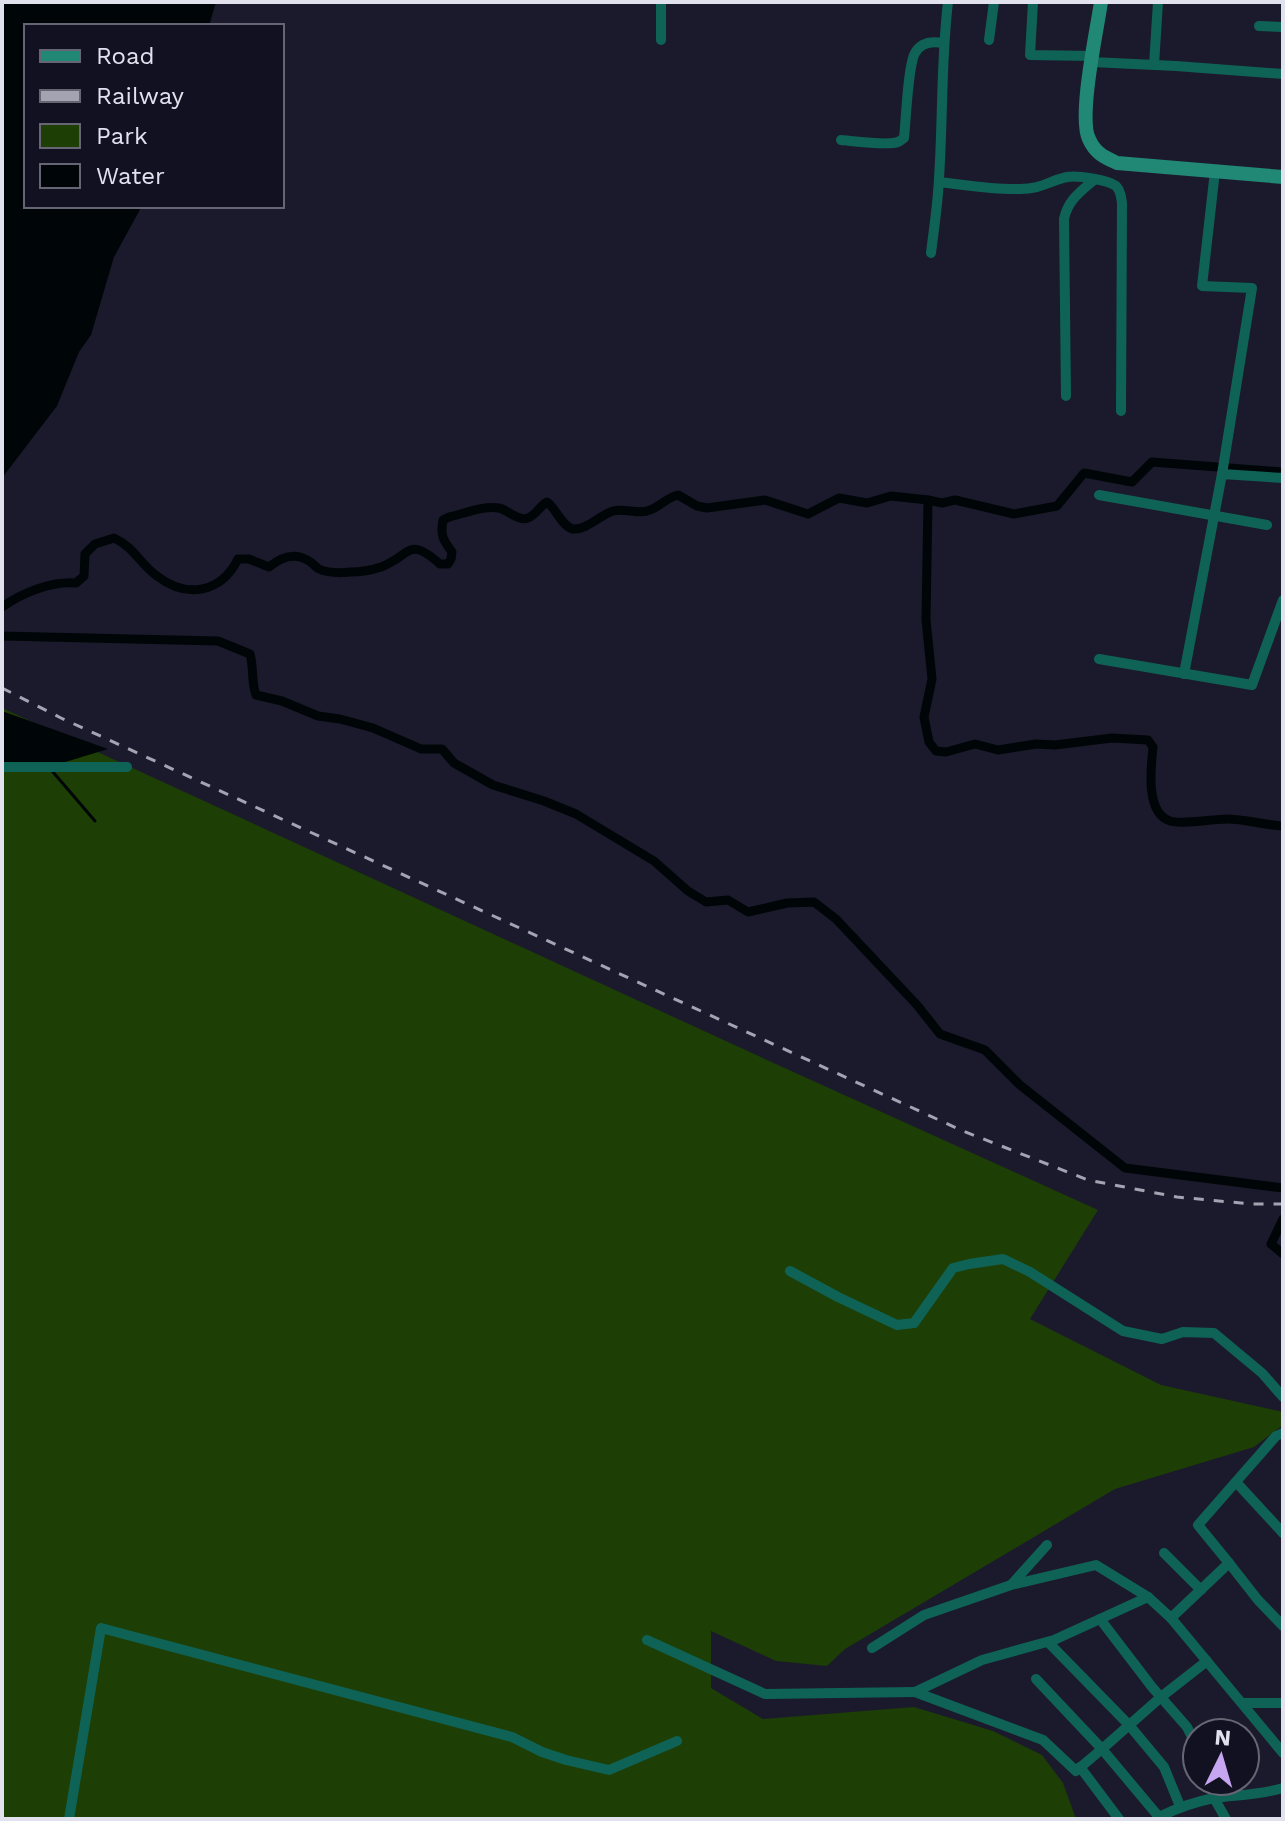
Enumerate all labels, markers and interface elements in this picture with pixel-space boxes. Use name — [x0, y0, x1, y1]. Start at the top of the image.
legend — [24, 24, 284, 208]
text: Road — [96, 42, 155, 70]
text: Railway — [96, 82, 185, 110]
text: Park — [96, 122, 148, 150]
text: Water — [96, 162, 165, 190]
north arrow — [1181, 1717, 1261, 1797]
text: N — [1213, 1724, 1232, 1751]

